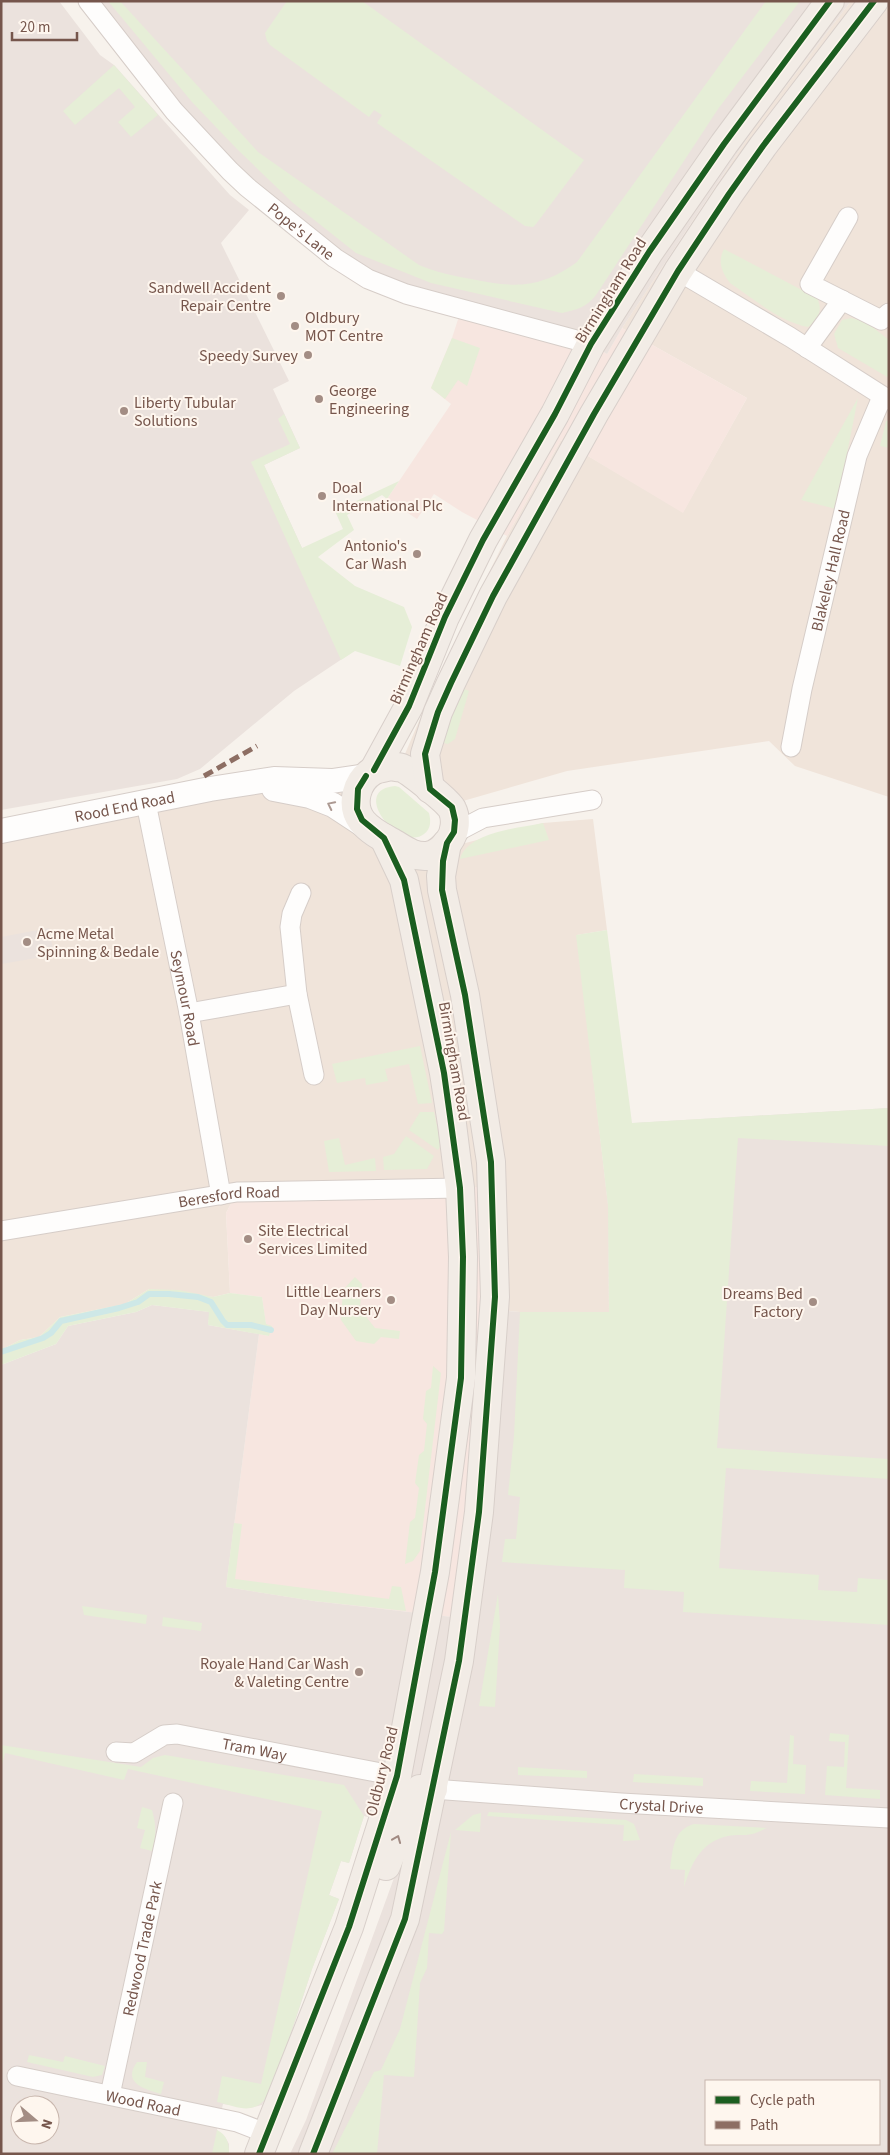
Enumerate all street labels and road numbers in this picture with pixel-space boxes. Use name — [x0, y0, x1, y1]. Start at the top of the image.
street label: Pope's Lane — [263, 198, 339, 266]
street label: Birmingham Road — [570, 234, 652, 347]
street label: Blakeley Hall Road — [806, 508, 856, 634]
street label: Birmingham Road — [384, 589, 453, 708]
street label: Rood End Road — [73, 786, 177, 828]
street label: Seymour Road — [164, 948, 205, 1048]
street label: Birmingham Road — [433, 1000, 475, 1122]
street label: Beresford Road — [177, 1181, 280, 1214]
street label: Oldbury Road — [360, 1724, 404, 1819]
street label: Tram Way — [220, 1733, 289, 1767]
street label: Crystal Drive — [619, 1793, 704, 1820]
street label: Redwood Trade Park — [117, 1879, 168, 2018]
street label: Wood Road — [103, 2085, 183, 2122]

